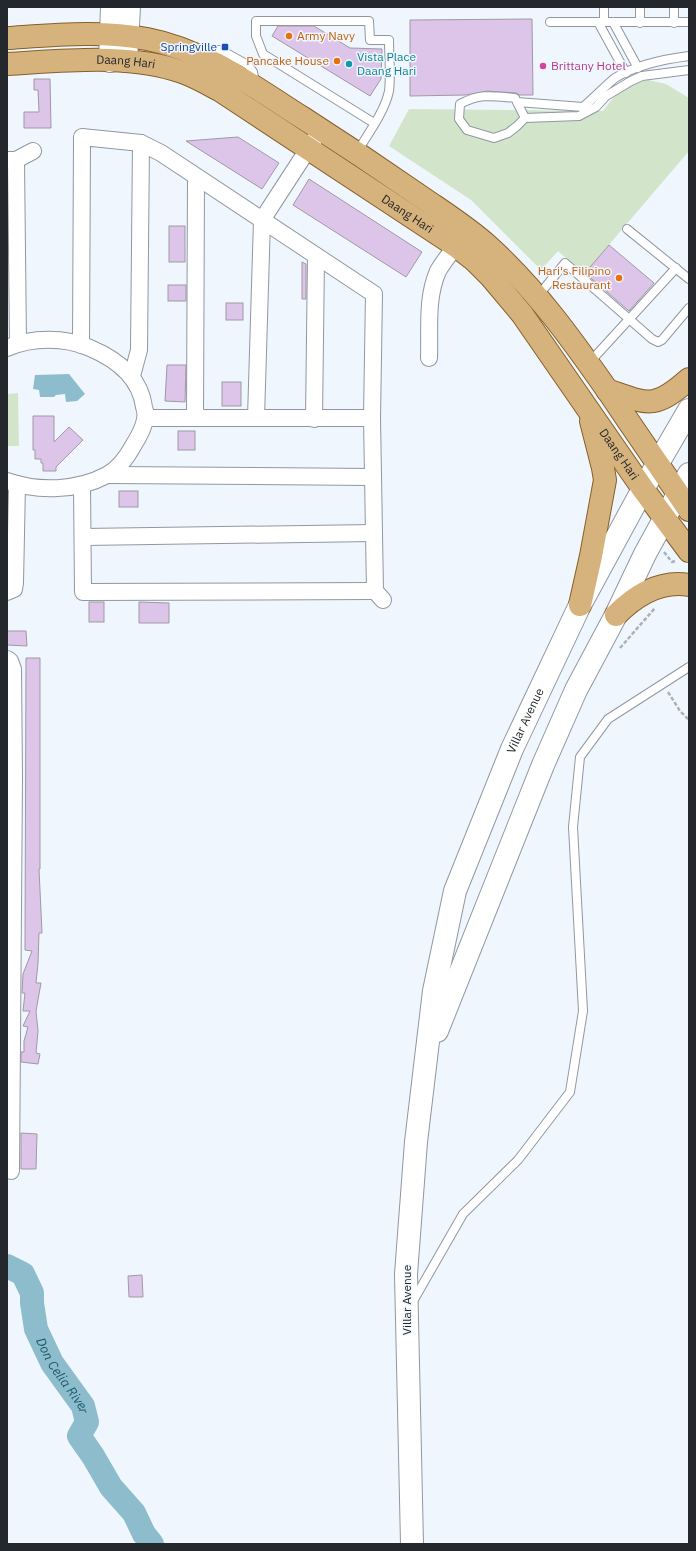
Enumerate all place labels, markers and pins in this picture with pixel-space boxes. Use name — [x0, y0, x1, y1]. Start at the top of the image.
place label: Army Navy — [297, 28, 355, 43]
marker: Army Navy — [284, 31, 294, 41]
place label: Springville — [161, 39, 217, 54]
marker: Springville — [220, 42, 230, 52]
place label: Vista Place Daang Hari — [357, 49, 416, 78]
place label: Pancake House — [246, 53, 329, 68]
marker: Pancake House — [332, 56, 342, 66]
place label: Brittany Hotel — [551, 58, 626, 73]
marker: Vista Place Daang Hari — [344, 59, 354, 69]
marker: Brittany Hotel — [538, 61, 548, 71]
place label: Hari's Filipino Restaurant — [538, 263, 611, 292]
marker: Hari's Filipino Restaurant — [614, 273, 624, 283]

